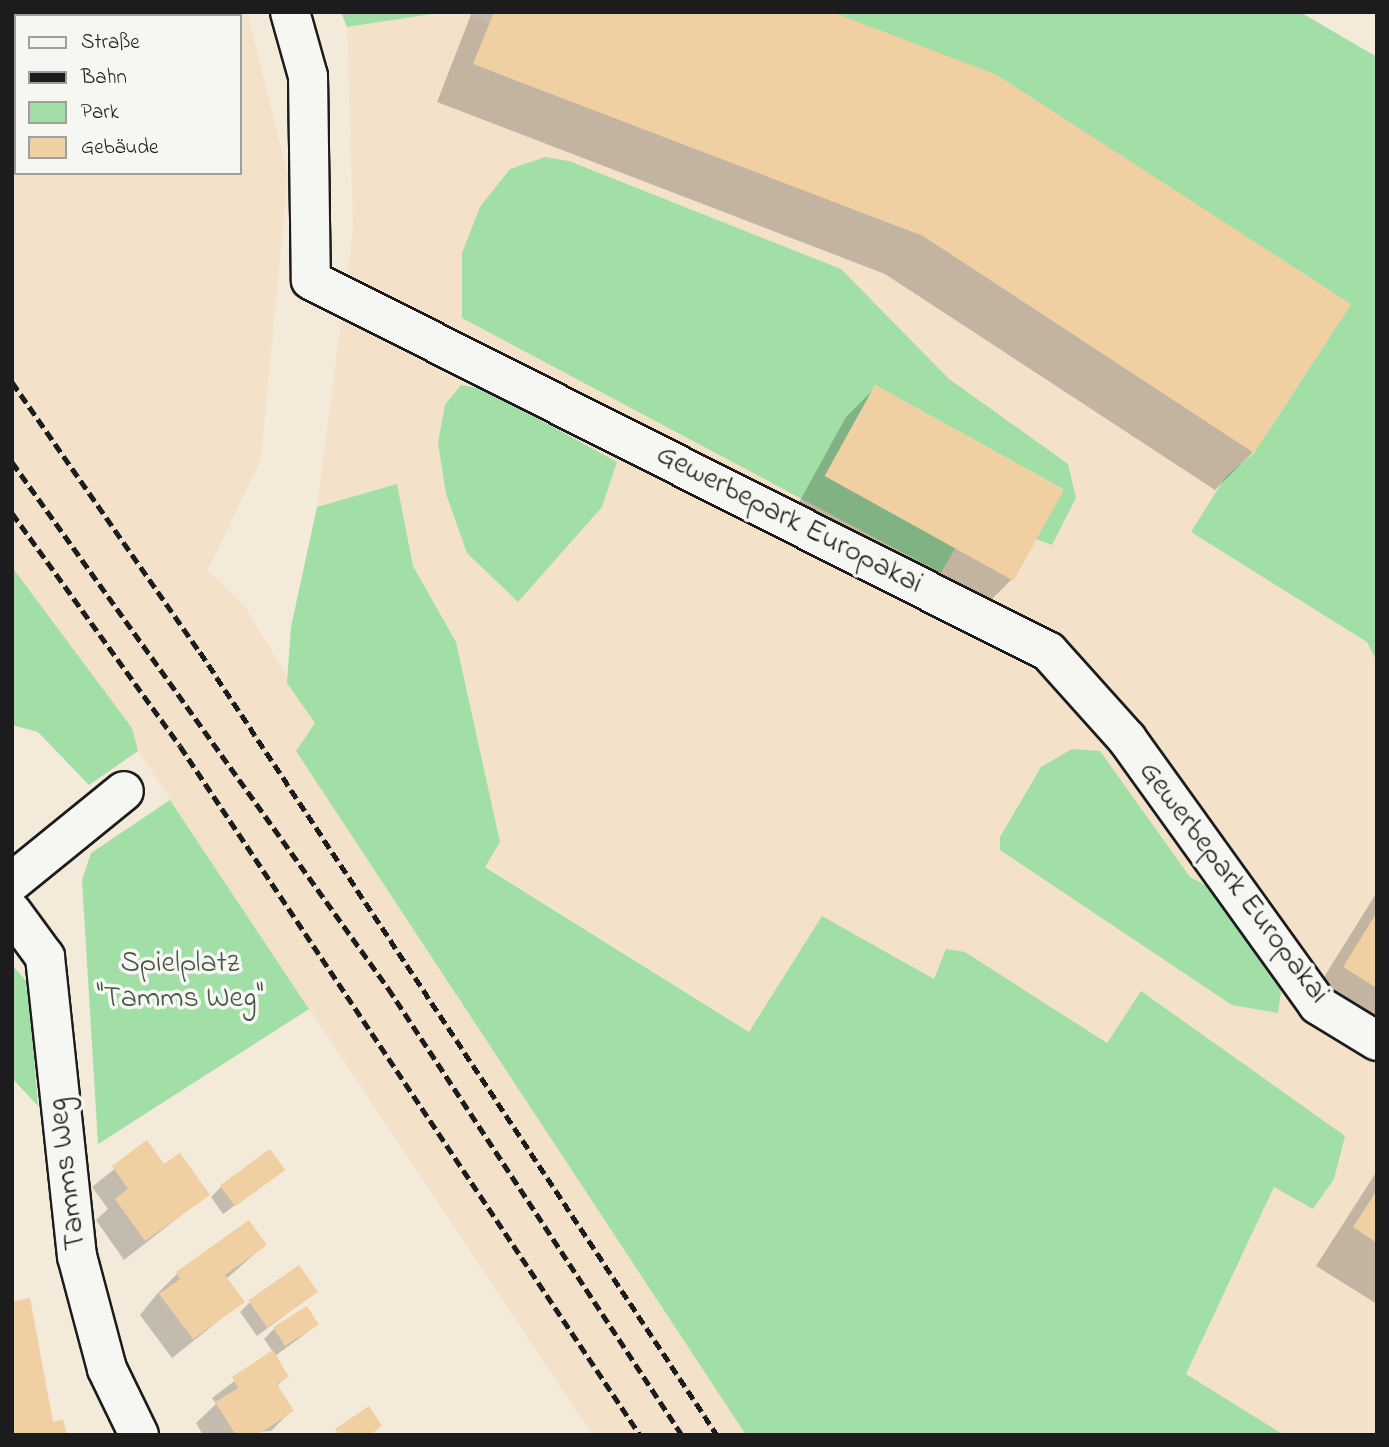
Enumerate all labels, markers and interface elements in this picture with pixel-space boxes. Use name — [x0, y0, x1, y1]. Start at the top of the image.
legend — [14, 14, 242, 175]
text: Straße — [81, 28, 140, 58]
text: Bahn — [81, 63, 127, 93]
text: Park — [81, 98, 119, 128]
text: Gebäude — [81, 133, 158, 163]
street label: Gewerbepark Europakai — [650, 437, 928, 603]
street label: Gewerbepark Europakai — [1130, 755, 1336, 1011]
park label: Spielplatz "Tamms Weg" — [96, 946, 264, 1016]
street label: Tamms Weg — [41, 1096, 95, 1252]

